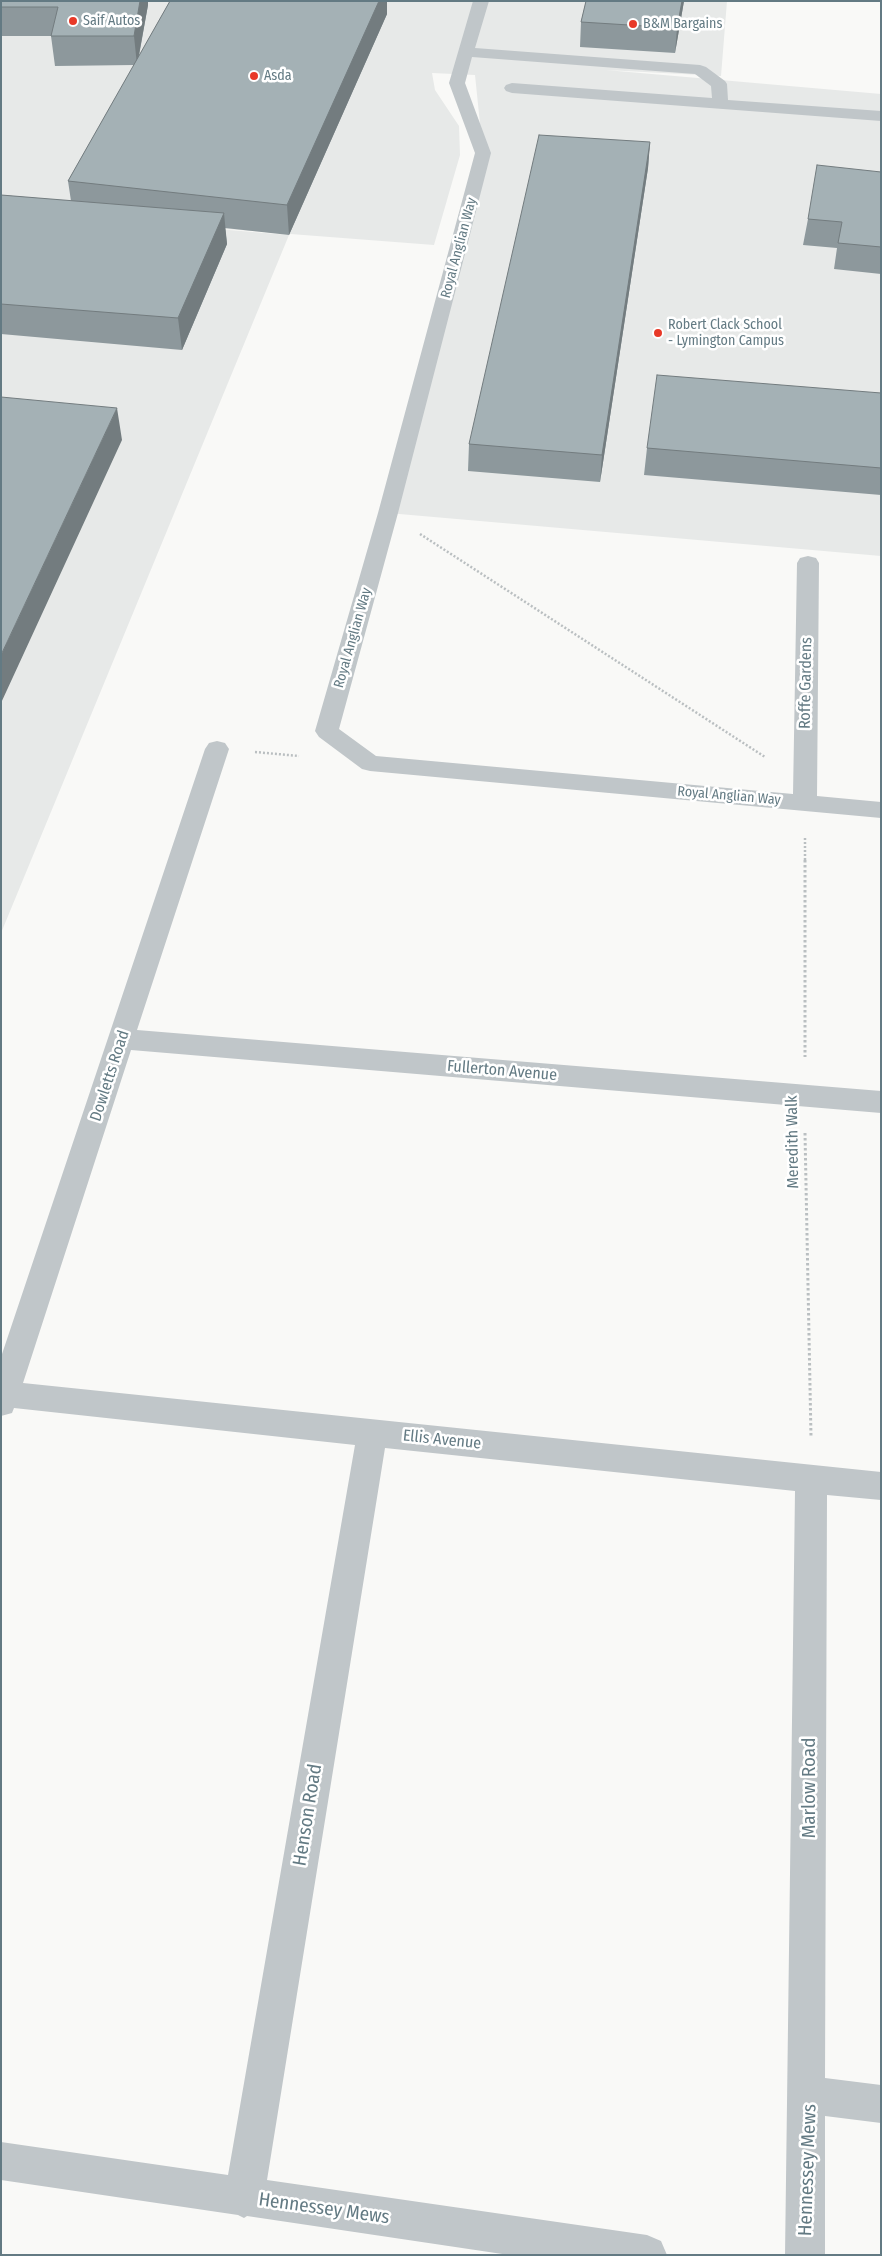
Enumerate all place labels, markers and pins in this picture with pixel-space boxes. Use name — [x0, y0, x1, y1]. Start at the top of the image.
place label: Saif Autos — [83, 13, 140, 29]
marker: Saif Autos — [67, 15, 79, 27]
place label: B&M Bargains — [643, 16, 722, 32]
marker: B&M Bargains — [627, 18, 639, 30]
place label: Asda — [264, 68, 292, 84]
marker: Asda — [248, 70, 260, 82]
place label: Robert Clack School - Lymington Campus — [668, 317, 784, 350]
marker: Robert Clack School - Lymington Campus — [652, 327, 664, 339]

